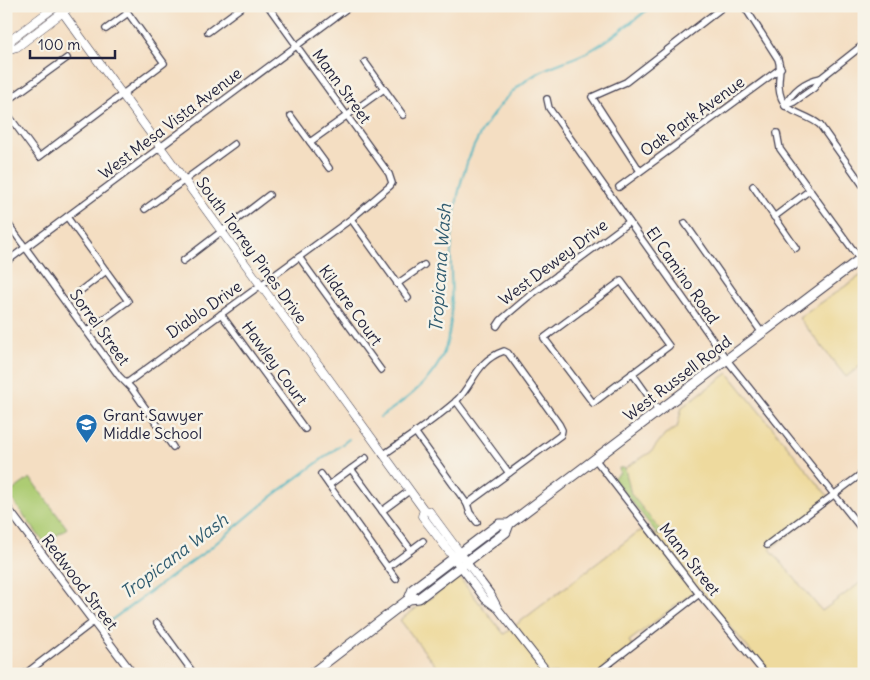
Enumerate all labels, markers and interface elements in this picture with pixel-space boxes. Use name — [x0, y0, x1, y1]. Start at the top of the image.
scale bar — [30, 28, 115, 60]
text: 100 m — [38, 35, 80, 54]
street label: Mann Street — [308, 45, 376, 128]
street label: West Mesa Vista Avenue — [95, 63, 245, 183]
street label: Oak Park Avenue — [636, 71, 748, 161]
street label: South Torrey Pines Drive — [192, 173, 312, 327]
water label: Tropicana Wash — [424, 202, 456, 333]
street label: West Dewey Drive — [495, 215, 611, 309]
street label: El Camino Road — [642, 223, 724, 327]
street label: Kildare Court — [315, 261, 387, 350]
street label: Diablo Drive — [163, 276, 245, 342]
street label: Sorrel Street — [66, 285, 135, 369]
street label: Hawley Court — [238, 317, 313, 409]
street label: West Russell Road — [619, 331, 735, 425]
place label: Grant Sawyer Middle School — [103, 405, 204, 443]
school or university icon: Grant Sawyer Middle School — [75, 412, 99, 443]
water label: Tropicana Wash — [116, 508, 233, 604]
street label: Mann Street — [655, 519, 725, 600]
street label: Redwood Street — [38, 530, 123, 634]

